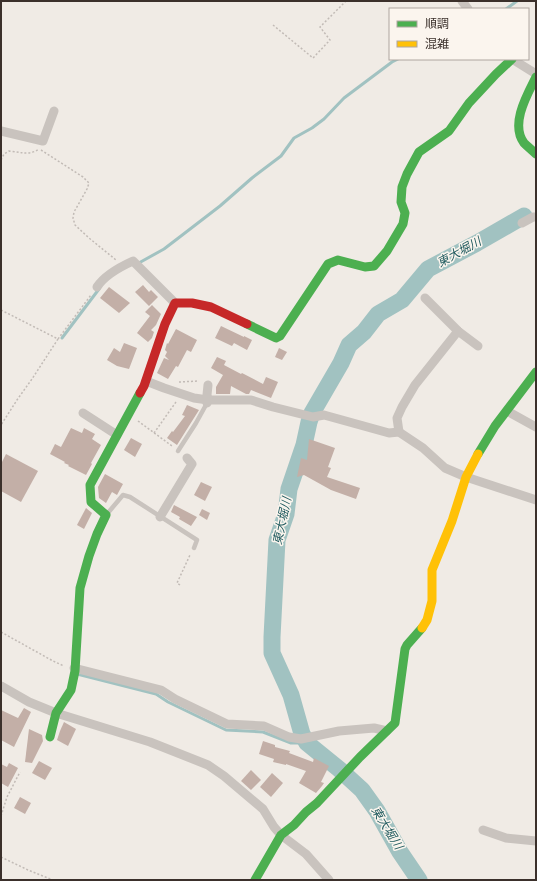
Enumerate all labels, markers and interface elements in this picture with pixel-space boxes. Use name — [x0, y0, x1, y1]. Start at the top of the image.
legend — [389, 8, 529, 60]
text: 順調 — [425, 17, 449, 31]
text: 混雑 — [425, 37, 449, 51]
water label: 東大堀川 — [435, 233, 485, 270]
water label: 東大堀川 — [270, 494, 294, 546]
water label: 東大堀川 — [368, 804, 407, 854]

